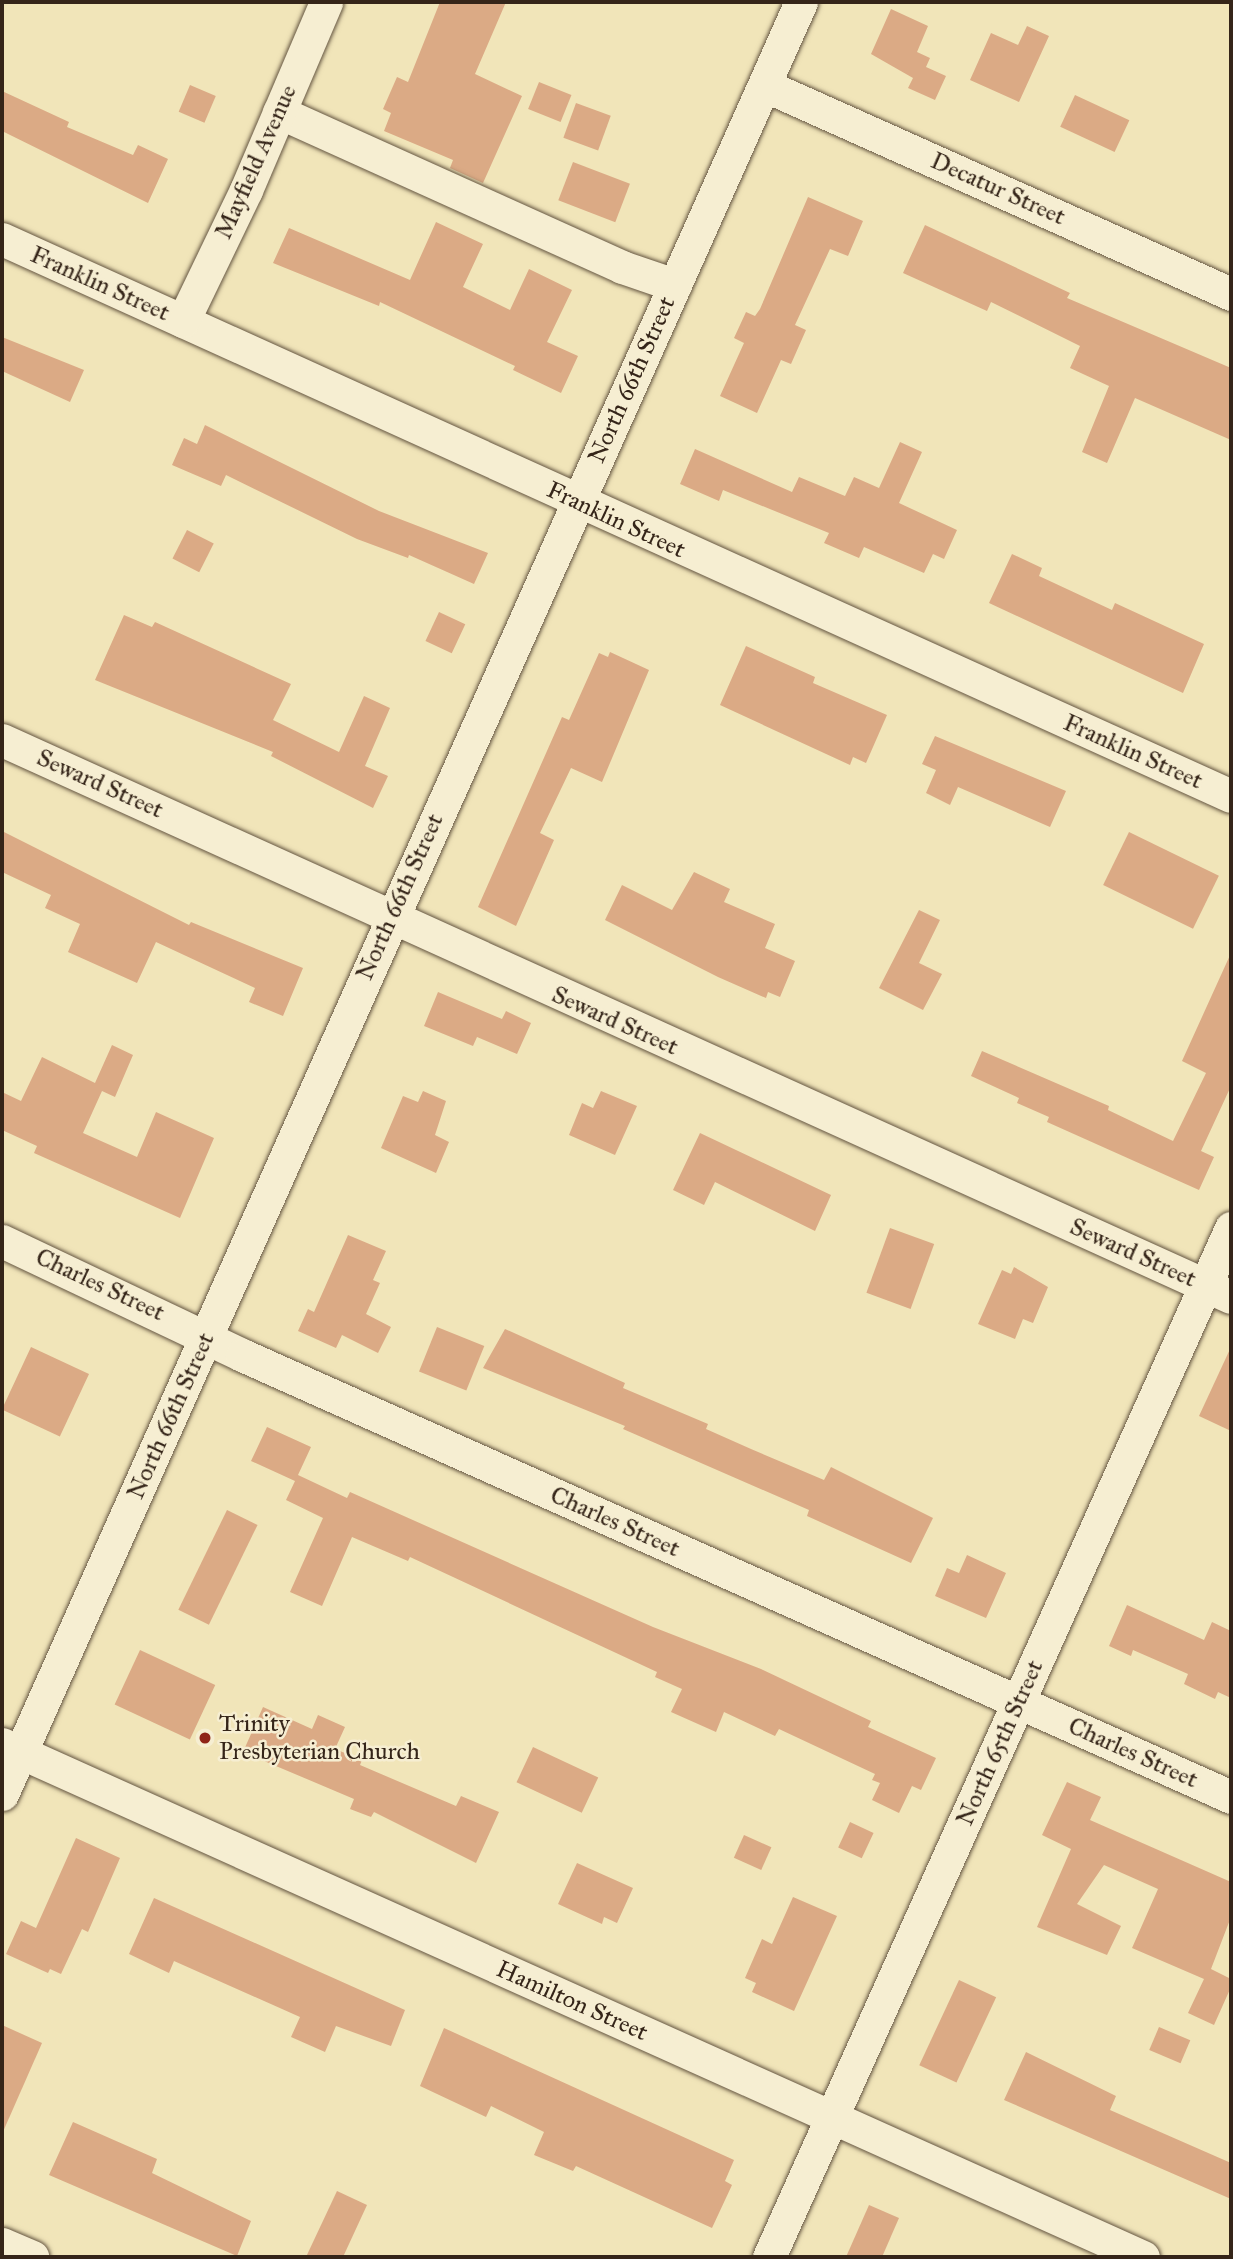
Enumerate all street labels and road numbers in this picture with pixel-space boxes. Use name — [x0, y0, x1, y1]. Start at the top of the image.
street label: Mayfield Avenue — [209, 81, 303, 243]
street label: Decatur Street — [926, 147, 1070, 231]
street label: Franklin Street — [26, 240, 174, 328]
street label: North 66th Street — [582, 292, 682, 468]
street label: Franklin Street — [542, 475, 690, 565]
street label: Franklin Street — [1059, 708, 1207, 796]
street label: Seward Street — [32, 743, 168, 825]
street label: North 66th Street — [350, 809, 450, 985]
street label: Seward Street — [547, 980, 683, 1062]
street label: Seward Street — [1065, 1212, 1201, 1294]
street label: Charles Street — [31, 1243, 169, 1327]
street label: North 66th Street — [121, 1328, 221, 1504]
street label: Charles Street — [546, 1481, 684, 1563]
street label: North 65th Street — [951, 1656, 1049, 1830]
street label: Charles Street — [1064, 1712, 1202, 1794]
street label: Hamilton Street — [492, 1955, 652, 2047]

